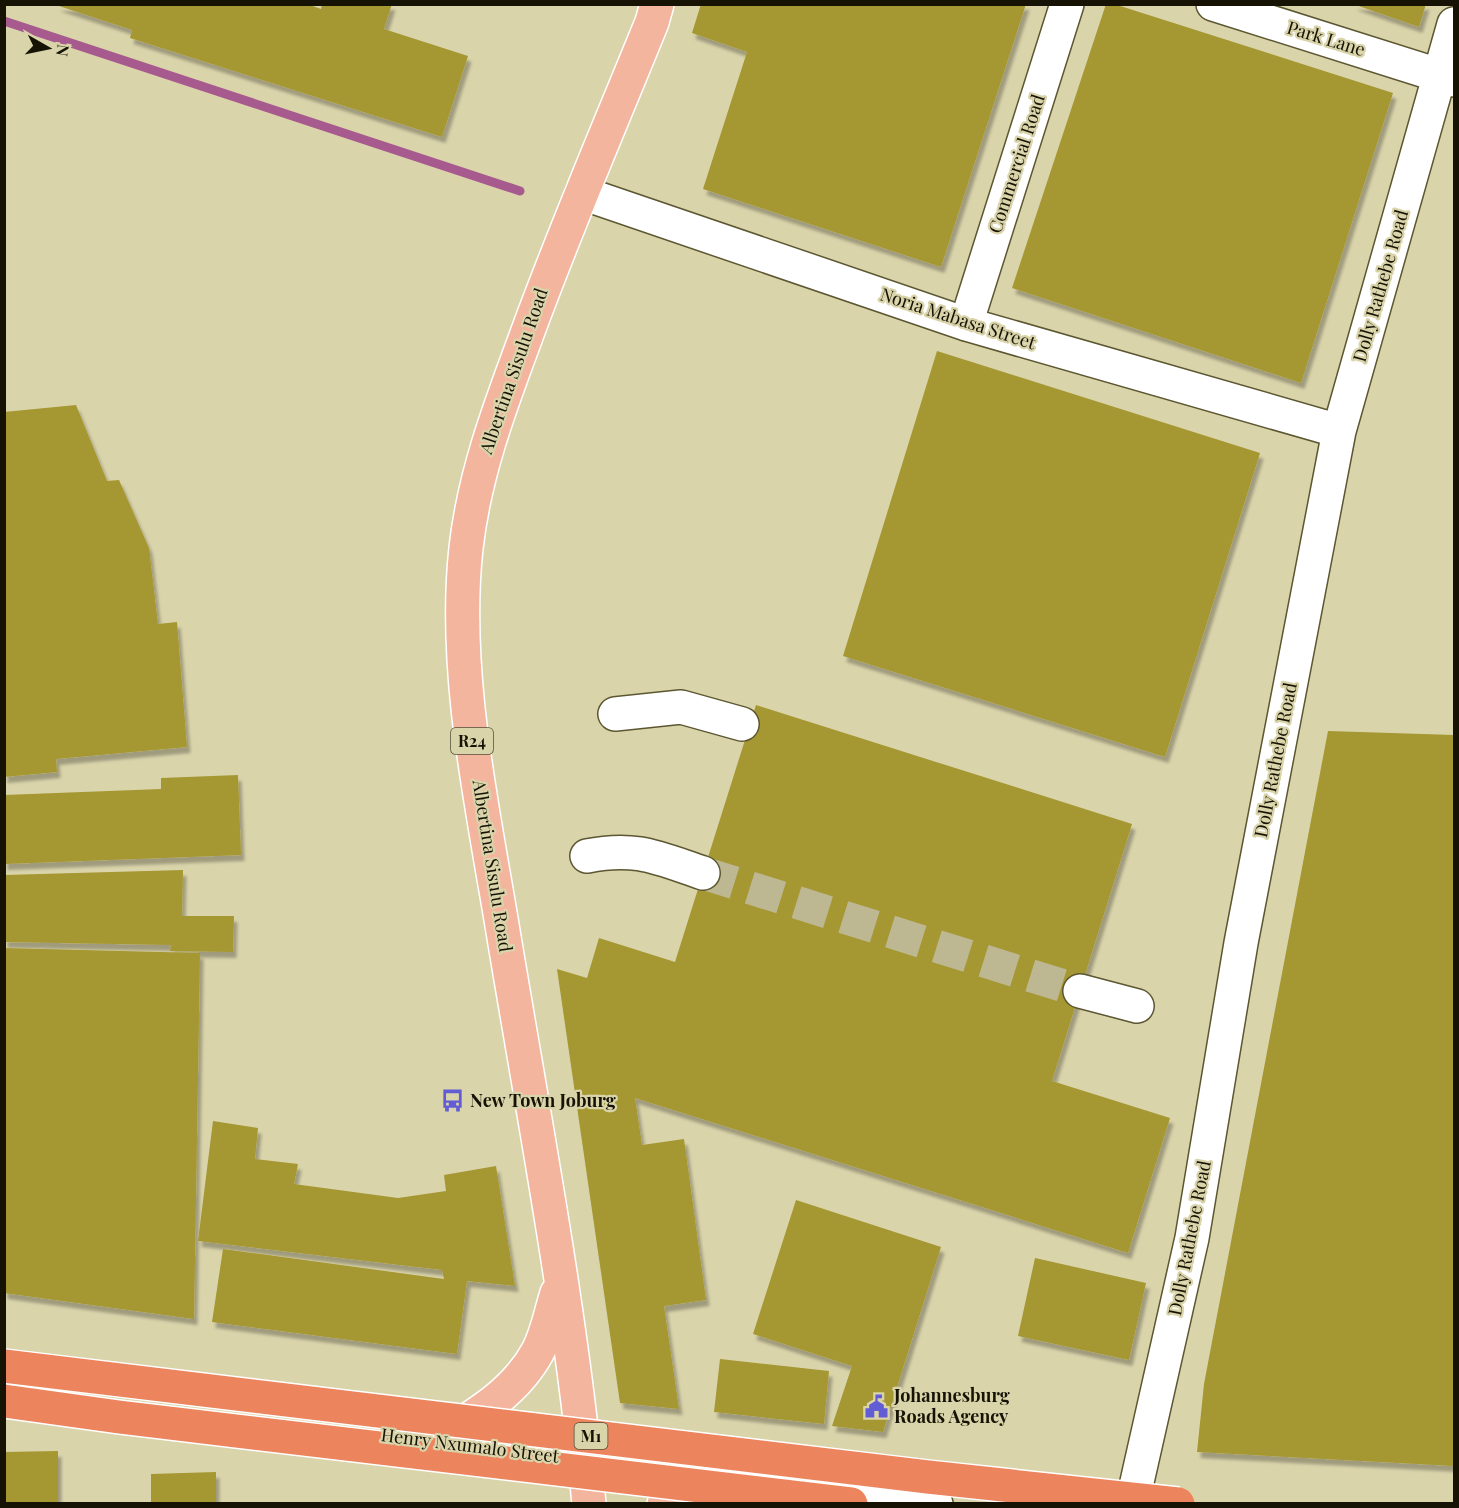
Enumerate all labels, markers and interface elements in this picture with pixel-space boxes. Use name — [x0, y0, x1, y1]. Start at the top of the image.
street label: Park Lane — [1284, 15, 1368, 61]
north arrow — [18, 18, 78, 78]
text: N — [52, 43, 75, 58]
street label: Commercial Road — [982, 91, 1050, 236]
street label: Dolly Rathebe Road — [1347, 206, 1413, 365]
street label: Noria Mabasa Street — [878, 282, 1040, 355]
street label: Albertina Sisulu Road — [473, 284, 553, 458]
street label: Dolly Rathebe Road — [1248, 680, 1302, 839]
road number: R24 — [451, 728, 493, 754]
street label: Albertina Sisulu Road — [467, 777, 519, 954]
bus stop icon: New Town Joburg — [439, 1088, 465, 1114]
place label: New Town Joburg — [470, 1088, 616, 1112]
street label: Dolly Rathebe Road — [1162, 1158, 1216, 1317]
place label: Johannesburg Roads Agency — [893, 1383, 1010, 1428]
public building icon: Johannesburg Roads Agency — [863, 1393, 889, 1419]
street label: Henry Nxumalo Street — [380, 1422, 561, 1468]
road number: M1 — [574, 1423, 608, 1449]

